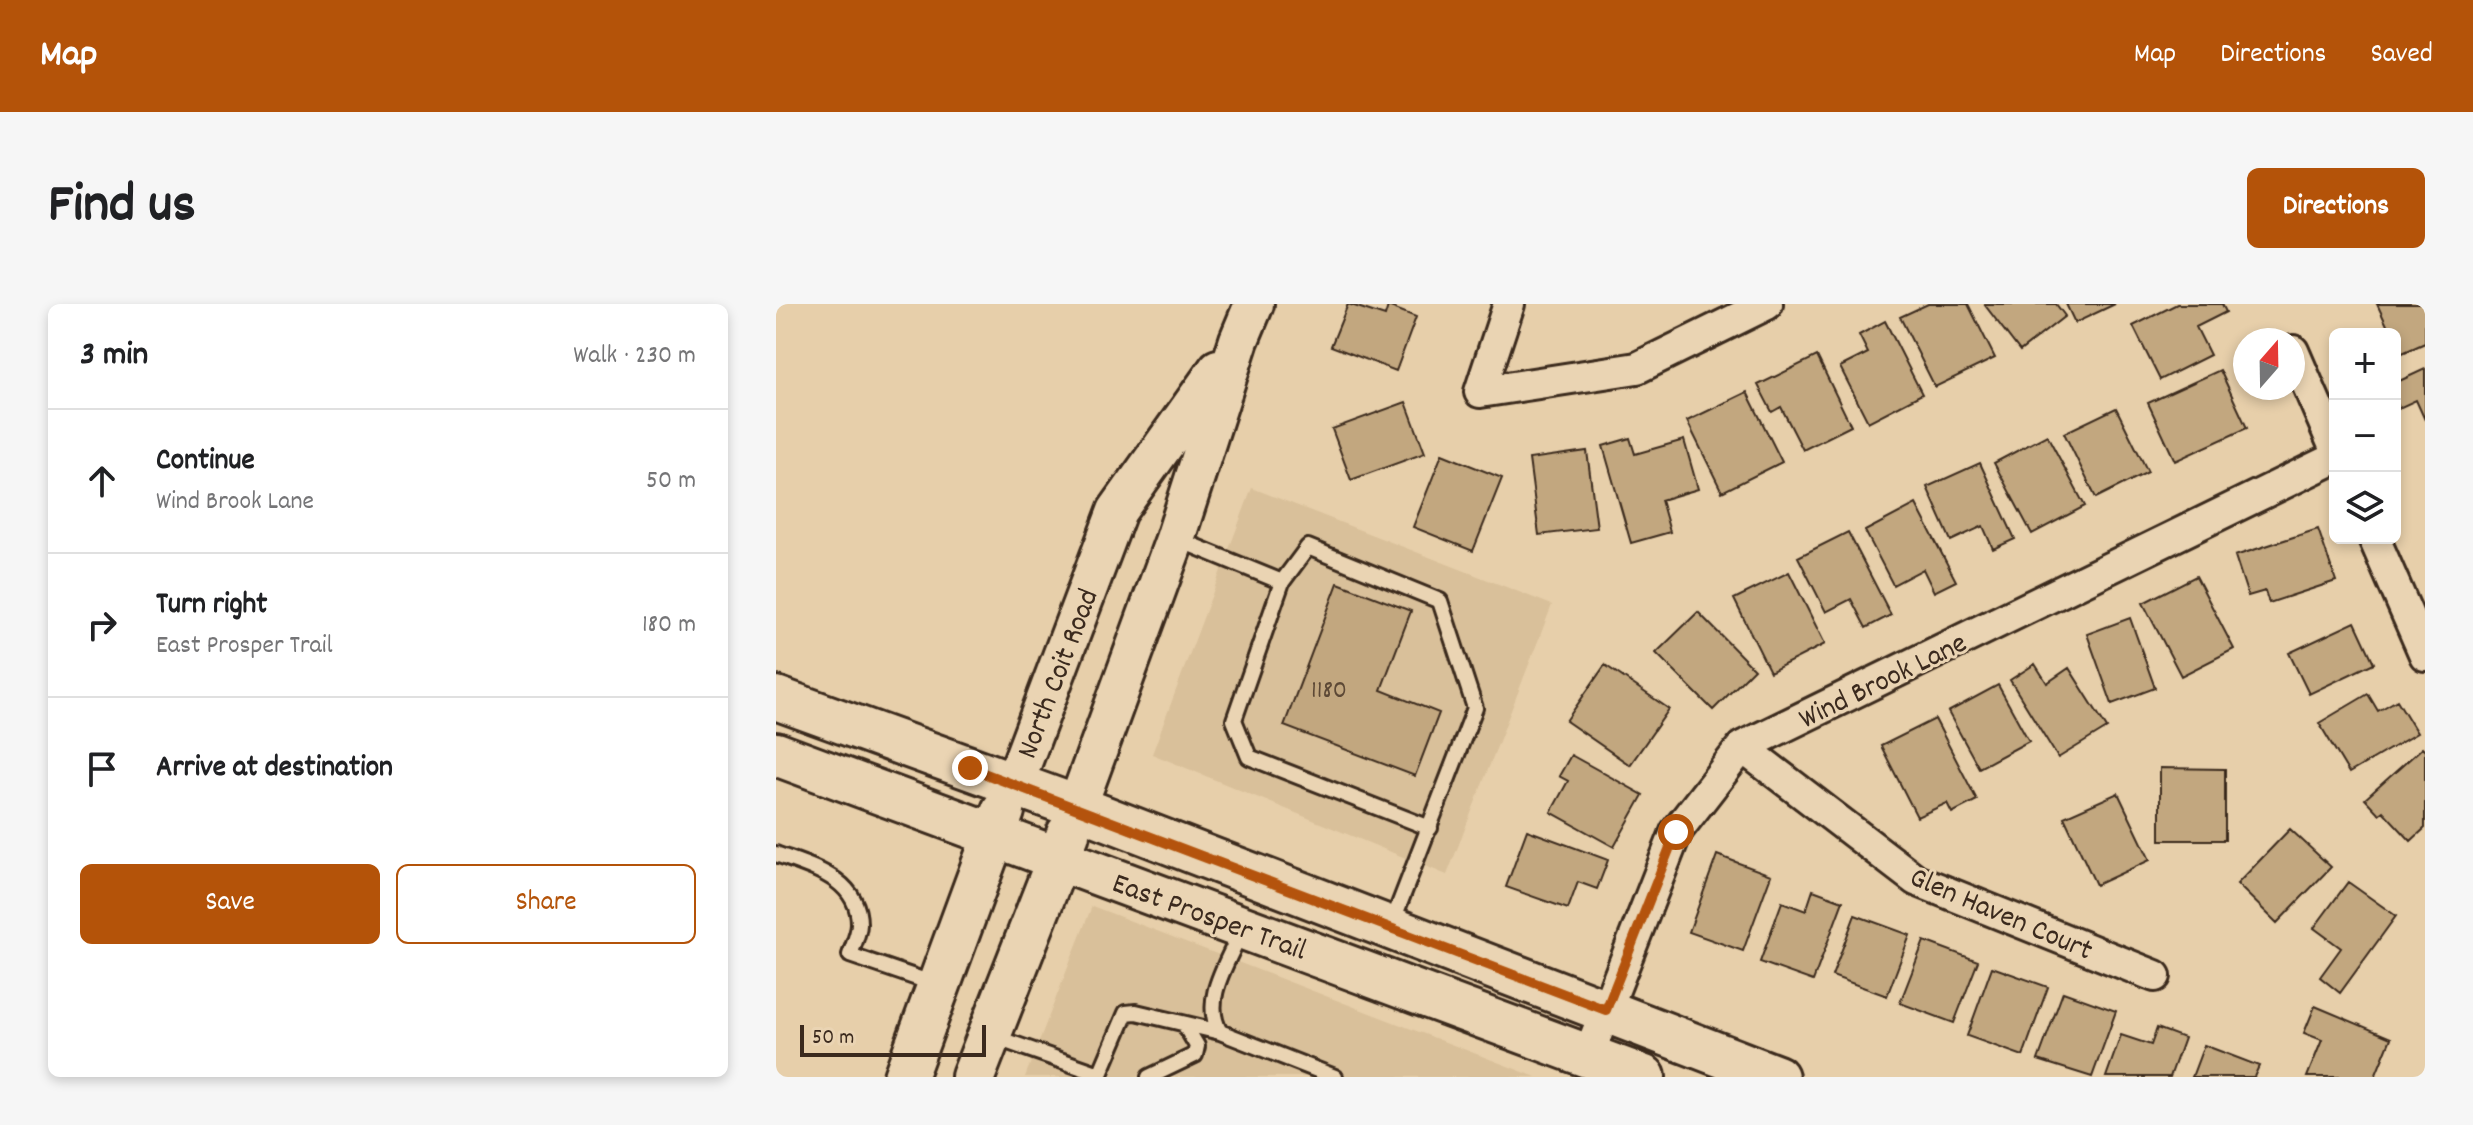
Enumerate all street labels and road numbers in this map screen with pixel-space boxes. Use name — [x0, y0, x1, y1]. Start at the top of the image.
street label: North Coit Road — [1008, 583, 1112, 766]
street label: Wind Brook Lane — [1793, 624, 1975, 742]
street label: Glen Haven Court — [1902, 858, 2099, 974]
street label: East Prosper Trail — [1105, 864, 1312, 974]

